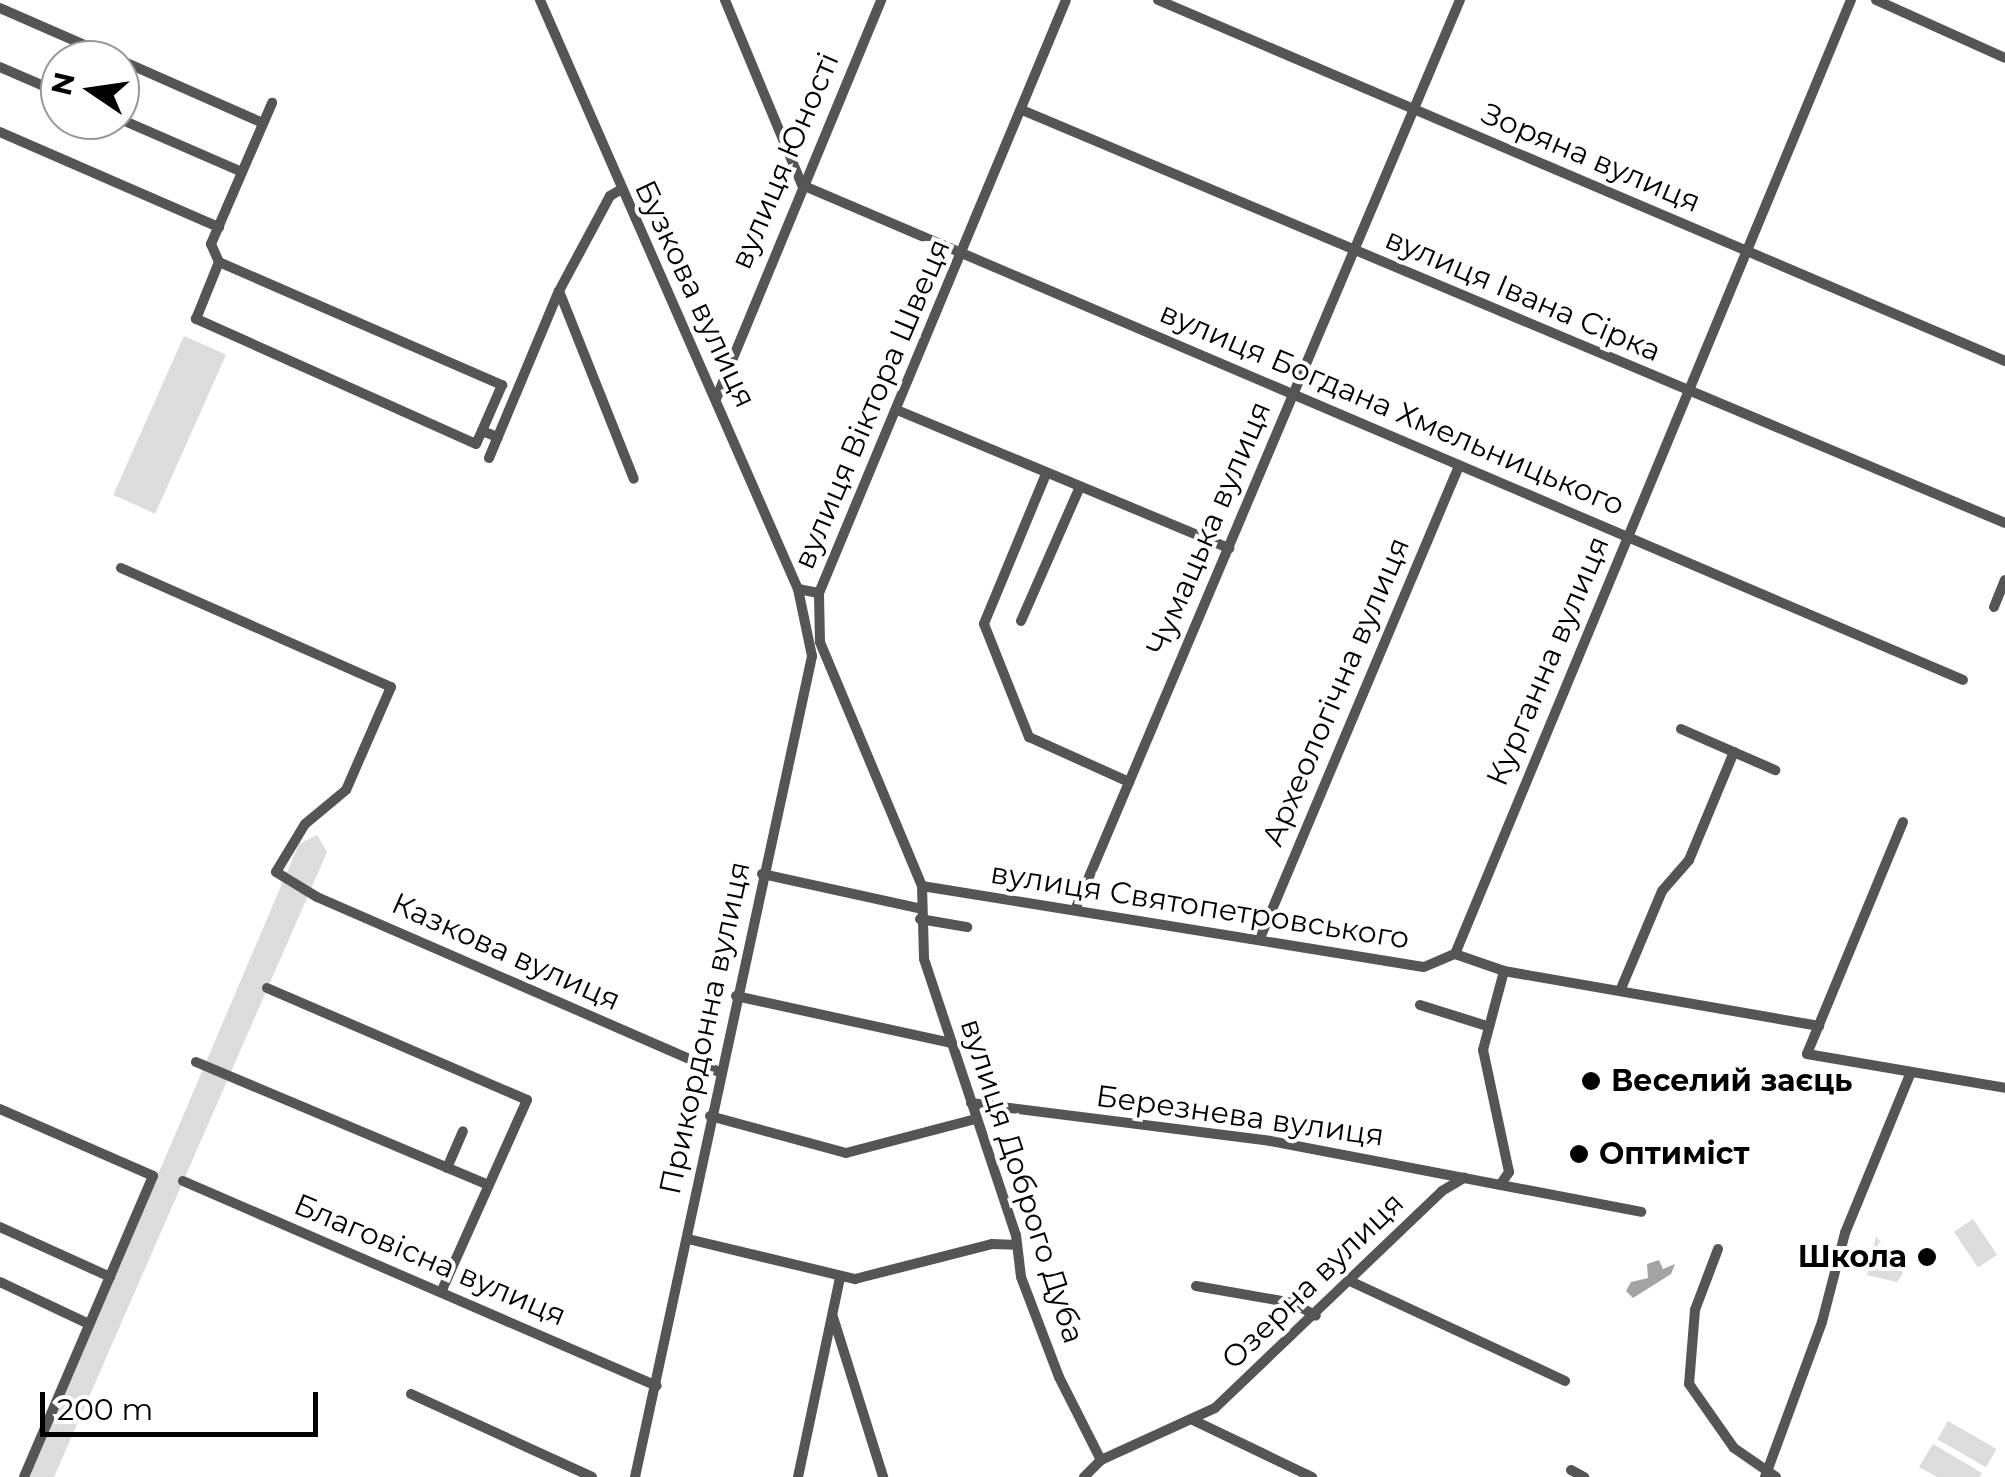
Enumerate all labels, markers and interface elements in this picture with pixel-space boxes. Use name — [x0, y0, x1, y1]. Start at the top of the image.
north arrow — [40, 40, 140, 140]
street label: вулиця Юності — [723, 47, 847, 275]
text: N — [44, 69, 82, 99]
street label: Зоряна вулиця — [1476, 96, 1706, 220]
street label: Бузкова вулиця — [627, 175, 763, 413]
street label: вулиця Івана Сірка — [1380, 221, 1666, 369]
street label: вулиця Віктора Швеця — [786, 234, 958, 574]
street label: вулиця Богдана Хмельницького — [1154, 295, 1630, 523]
street label: Чумацька вулиця — [1139, 396, 1279, 660]
street label: Курганна вулиця — [1479, 531, 1617, 791]
street label: Археологічна вулиця — [1255, 532, 1417, 852]
street label: вулиця Святопетровського — [988, 855, 1412, 957]
street label: Прикордонна вулиця — [652, 858, 758, 1198]
street label: Казкова вулиця — [386, 885, 626, 1019]
street label: вулиця Доброго Дуба — [952, 1014, 1092, 1348]
place label: Веселий заєць — [1611, 1063, 1852, 1099]
marker: Веселий заєць — [1580, 1070, 1602, 1092]
street label: Березнева вулиця — [1094, 1078, 1386, 1154]
place label: Оптиміст — [1599, 1136, 1750, 1172]
marker: Оптиміст — [1568, 1143, 1590, 1165]
street label: Озерна вулиця — [1215, 1185, 1411, 1377]
street label: Благовісна вулиця — [289, 1186, 571, 1334]
place label: Школа — [1798, 1239, 1907, 1275]
marker: Школа — [1916, 1246, 1938, 1268]
scale bar — [45, 1372, 322, 1434]
text: 200 m — [57, 1391, 153, 1428]

